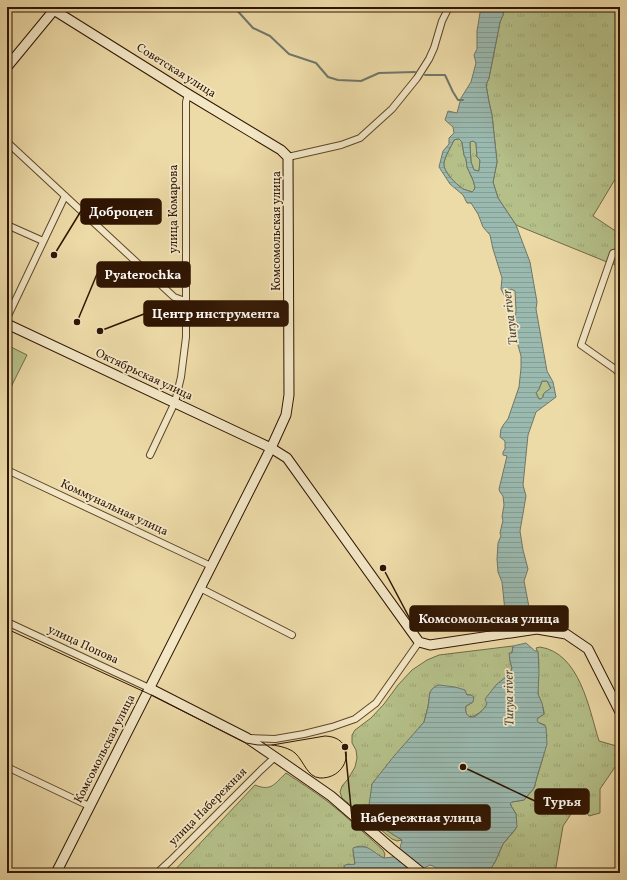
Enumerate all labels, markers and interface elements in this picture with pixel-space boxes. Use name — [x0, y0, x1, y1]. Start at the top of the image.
street label: Советская улица — [133, 40, 219, 102]
street label: улица Комарова — [166, 165, 182, 253]
street label: Комсомольская улица — [269, 171, 285, 291]
callout: Доброцен — [81, 199, 161, 224]
text: Доброцен — [89, 204, 154, 222]
callout: Pyaterochka — [97, 262, 190, 287]
text: Pyaterochka — [105, 267, 181, 285]
water label: Turya river — [499, 288, 523, 346]
callout: Центр инструмента — [144, 301, 288, 326]
text: Центр инструмента — [152, 306, 280, 324]
street label: Октябрьская улица — [93, 345, 195, 405]
street label: Коммунальная улица — [58, 476, 171, 540]
callout: Комсомольская улица — [410, 606, 568, 631]
text: Комсомольская улица — [418, 611, 560, 629]
street label: улица Попова — [45, 622, 121, 668]
water label: Turya river — [501, 670, 519, 726]
street label: Комсомольская улица — [71, 692, 139, 806]
street label: улица Набережная — [165, 764, 251, 850]
callout: Турья — [535, 789, 589, 814]
text: Турья — [543, 794, 581, 812]
callout: Набережная улица — [352, 805, 490, 830]
text: Набережная улица — [360, 810, 482, 828]

